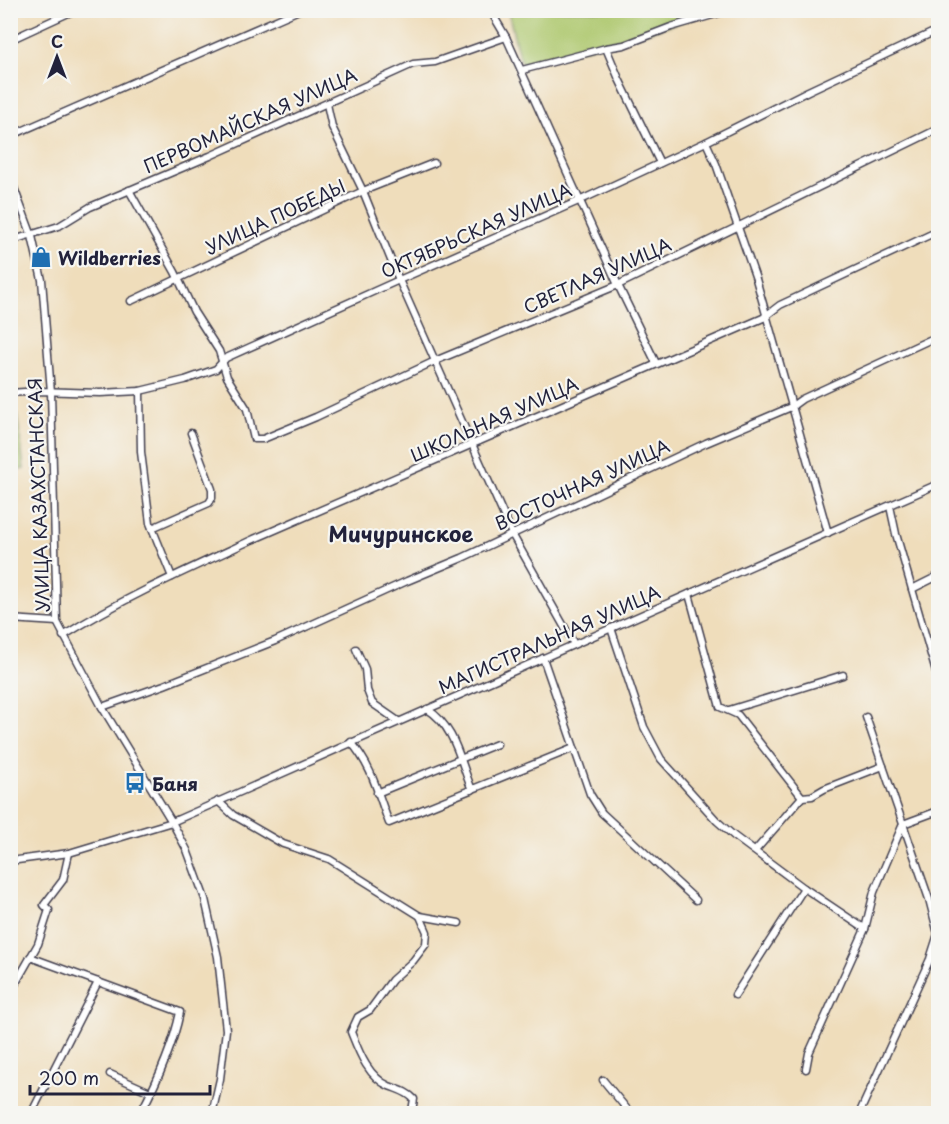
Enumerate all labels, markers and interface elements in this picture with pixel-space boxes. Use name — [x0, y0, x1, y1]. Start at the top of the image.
north arrow — [27, 27, 87, 87]
text: С — [51, 29, 63, 53]
street label: ПЕРВОМАЙСКАЯ УЛИЦА — [139, 61, 361, 179]
street label: УЛИЦА ПОБЕДЫ — [200, 172, 350, 260]
street label: ОКТЯБРЬСКАЯ УЛИЦА — [376, 176, 576, 284]
street label: СВЕТЛАЯ УЛИЦА — [519, 230, 675, 320]
place label: Wildberries — [58, 244, 161, 271]
shop icon: Wildberries — [29, 245, 53, 269]
street label: ШКОЛЬНАЯ УЛИЦА — [406, 370, 583, 468]
street label: УЛИЦА КАЗАХСТАНСКАЯ — [20, 377, 56, 613]
street label: ВОСТОЧНАЯ УЛИЦА — [490, 432, 674, 536]
district label: Мичуринское — [329, 517, 474, 549]
street label: МАГИСТРАЛЬНАЯ УЛИЦА — [434, 578, 664, 700]
place label: Баня — [152, 770, 198, 797]
bus stop icon: Баня — [123, 771, 147, 795]
scale bar — [30, 1058, 210, 1096]
text: 200 m — [39, 1064, 99, 1091]

